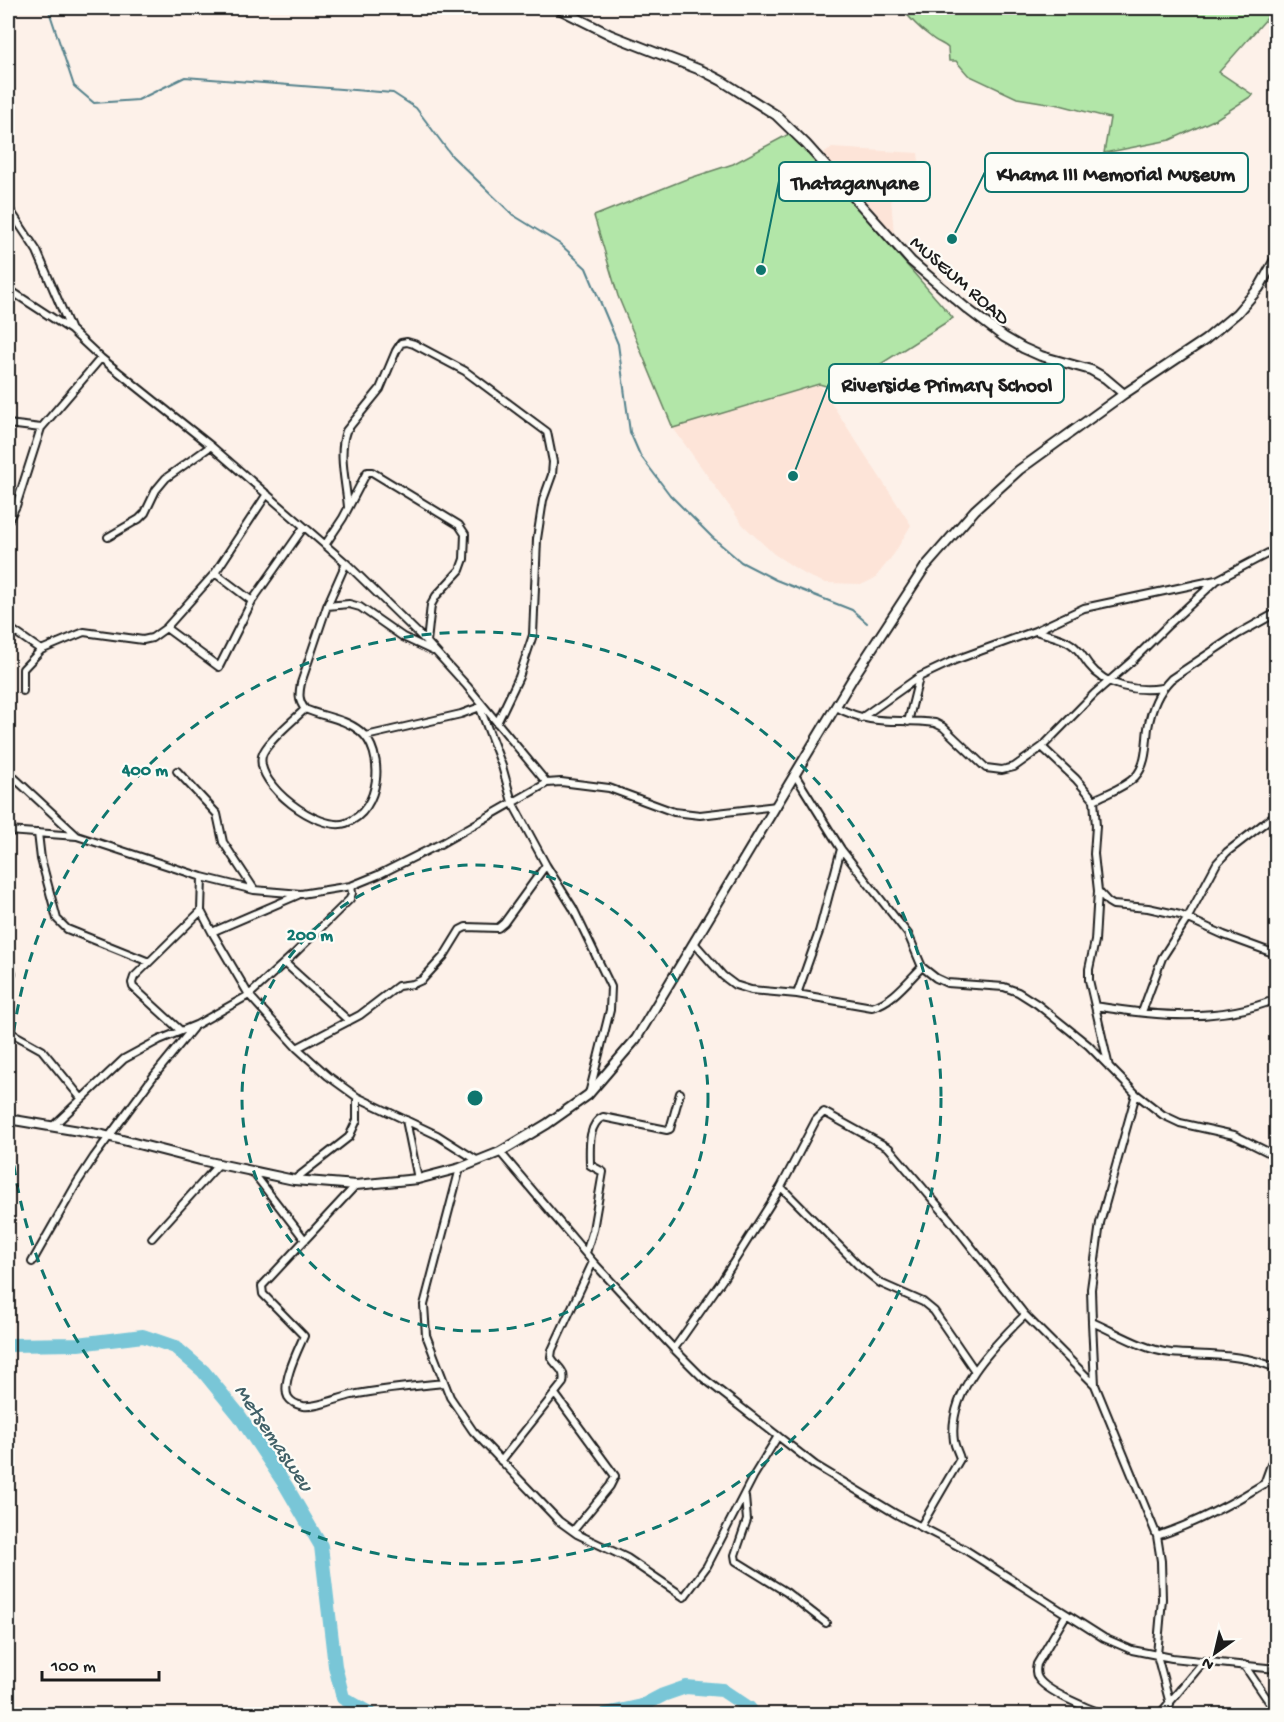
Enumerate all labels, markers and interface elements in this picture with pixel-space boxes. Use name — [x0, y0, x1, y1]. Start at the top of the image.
callout: Khama III Memorial Museum — [985, 153, 1248, 192]
callout: Thataganyane — [779, 162, 930, 201]
text: Khama III Memorial Museum — [996, 164, 1235, 189]
text: Thataganyane — [789, 173, 920, 198]
street label: MUSEUM ROAD — [904, 232, 1014, 332]
callout: Riverside Primary School — [829, 364, 1064, 403]
text: Riverside Primary School — [841, 375, 1053, 400]
text: 400 m — [121, 761, 168, 782]
text: 200 m — [287, 926, 333, 947]
centre of rings — [465, 1088, 485, 1108]
water label: Metsemasweu — [227, 1381, 318, 1499]
north arrow — [1185, 1623, 1245, 1683]
scale bar — [42, 1644, 159, 1682]
text: N — [1198, 1651, 1218, 1673]
text: 100 m — [50, 1657, 96, 1678]

